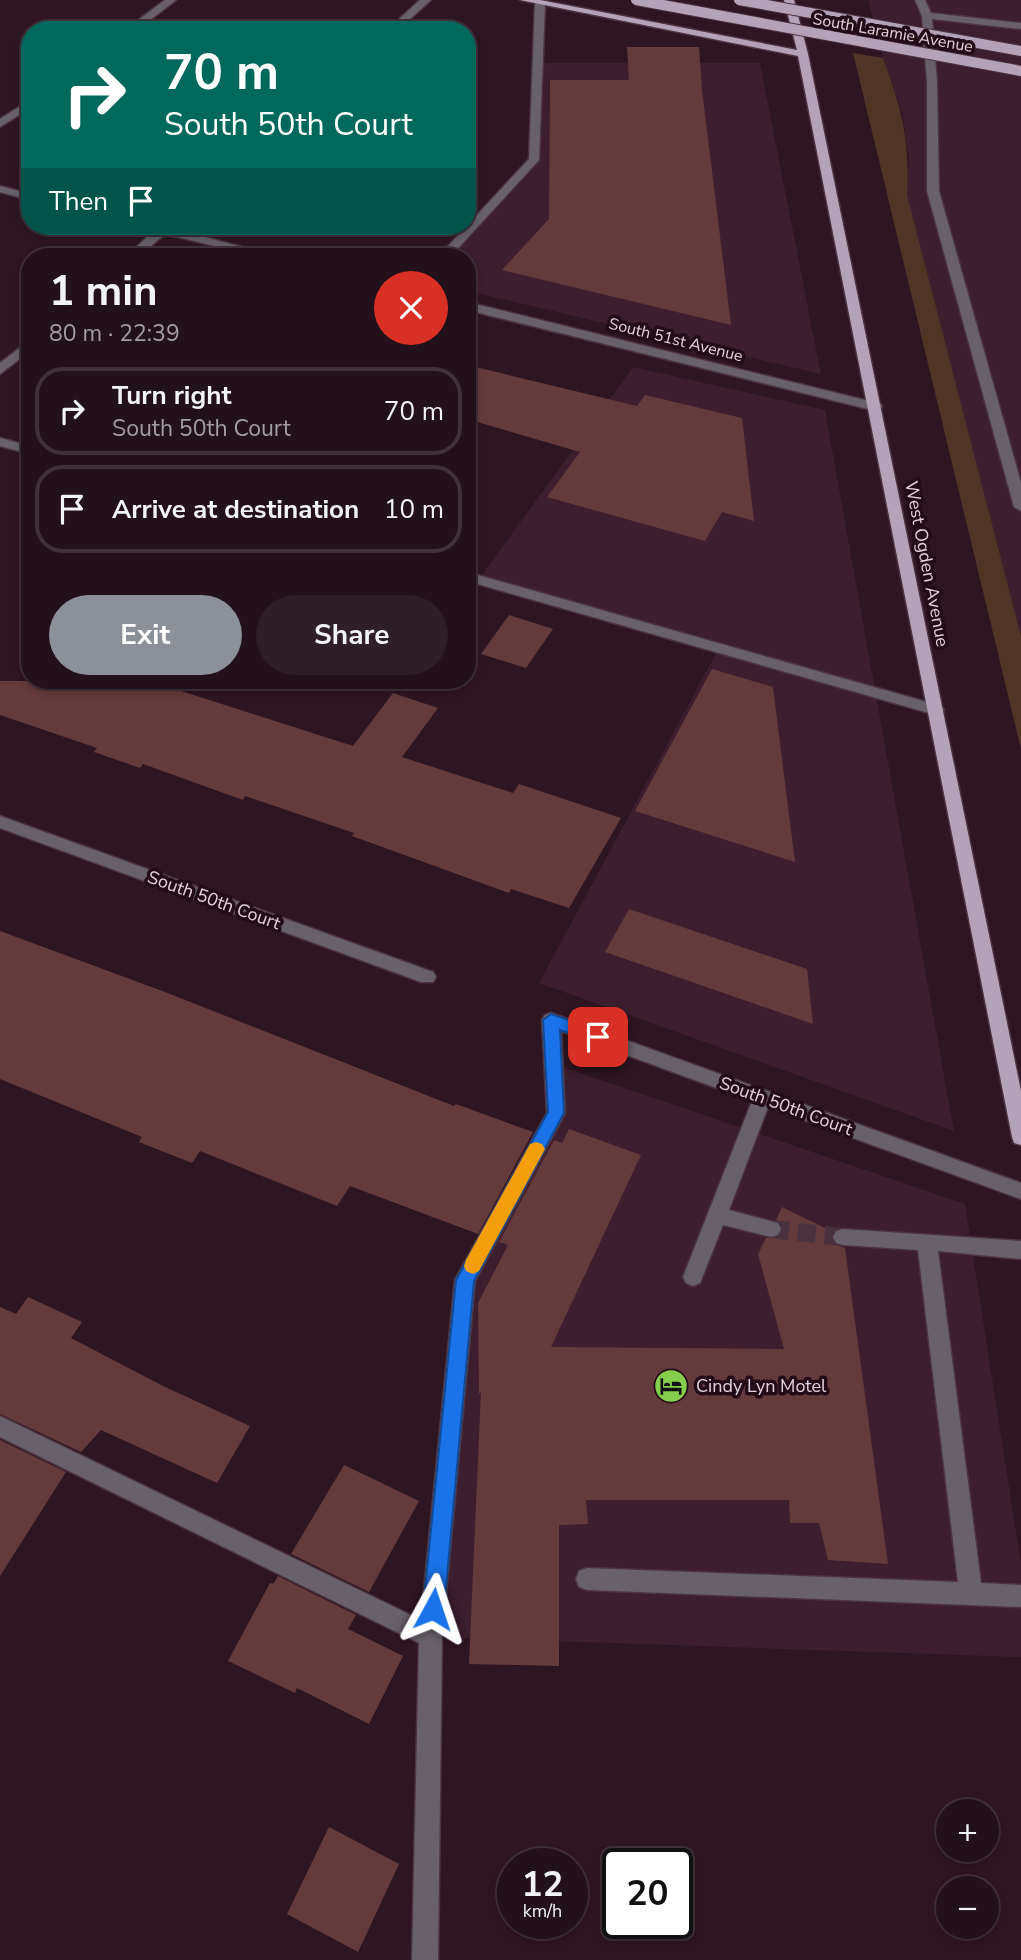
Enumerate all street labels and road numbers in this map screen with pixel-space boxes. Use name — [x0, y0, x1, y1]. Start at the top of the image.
street label: South Laramie Avenue — [811, 8, 975, 58]
street label: South 51st Avenue — [606, 313, 745, 367]
street label: West Ogden Avenue — [899, 479, 955, 649]
street label: South 50th Court — [144, 865, 284, 935]
street label: South 50th Court — [716, 1071, 856, 1141]

